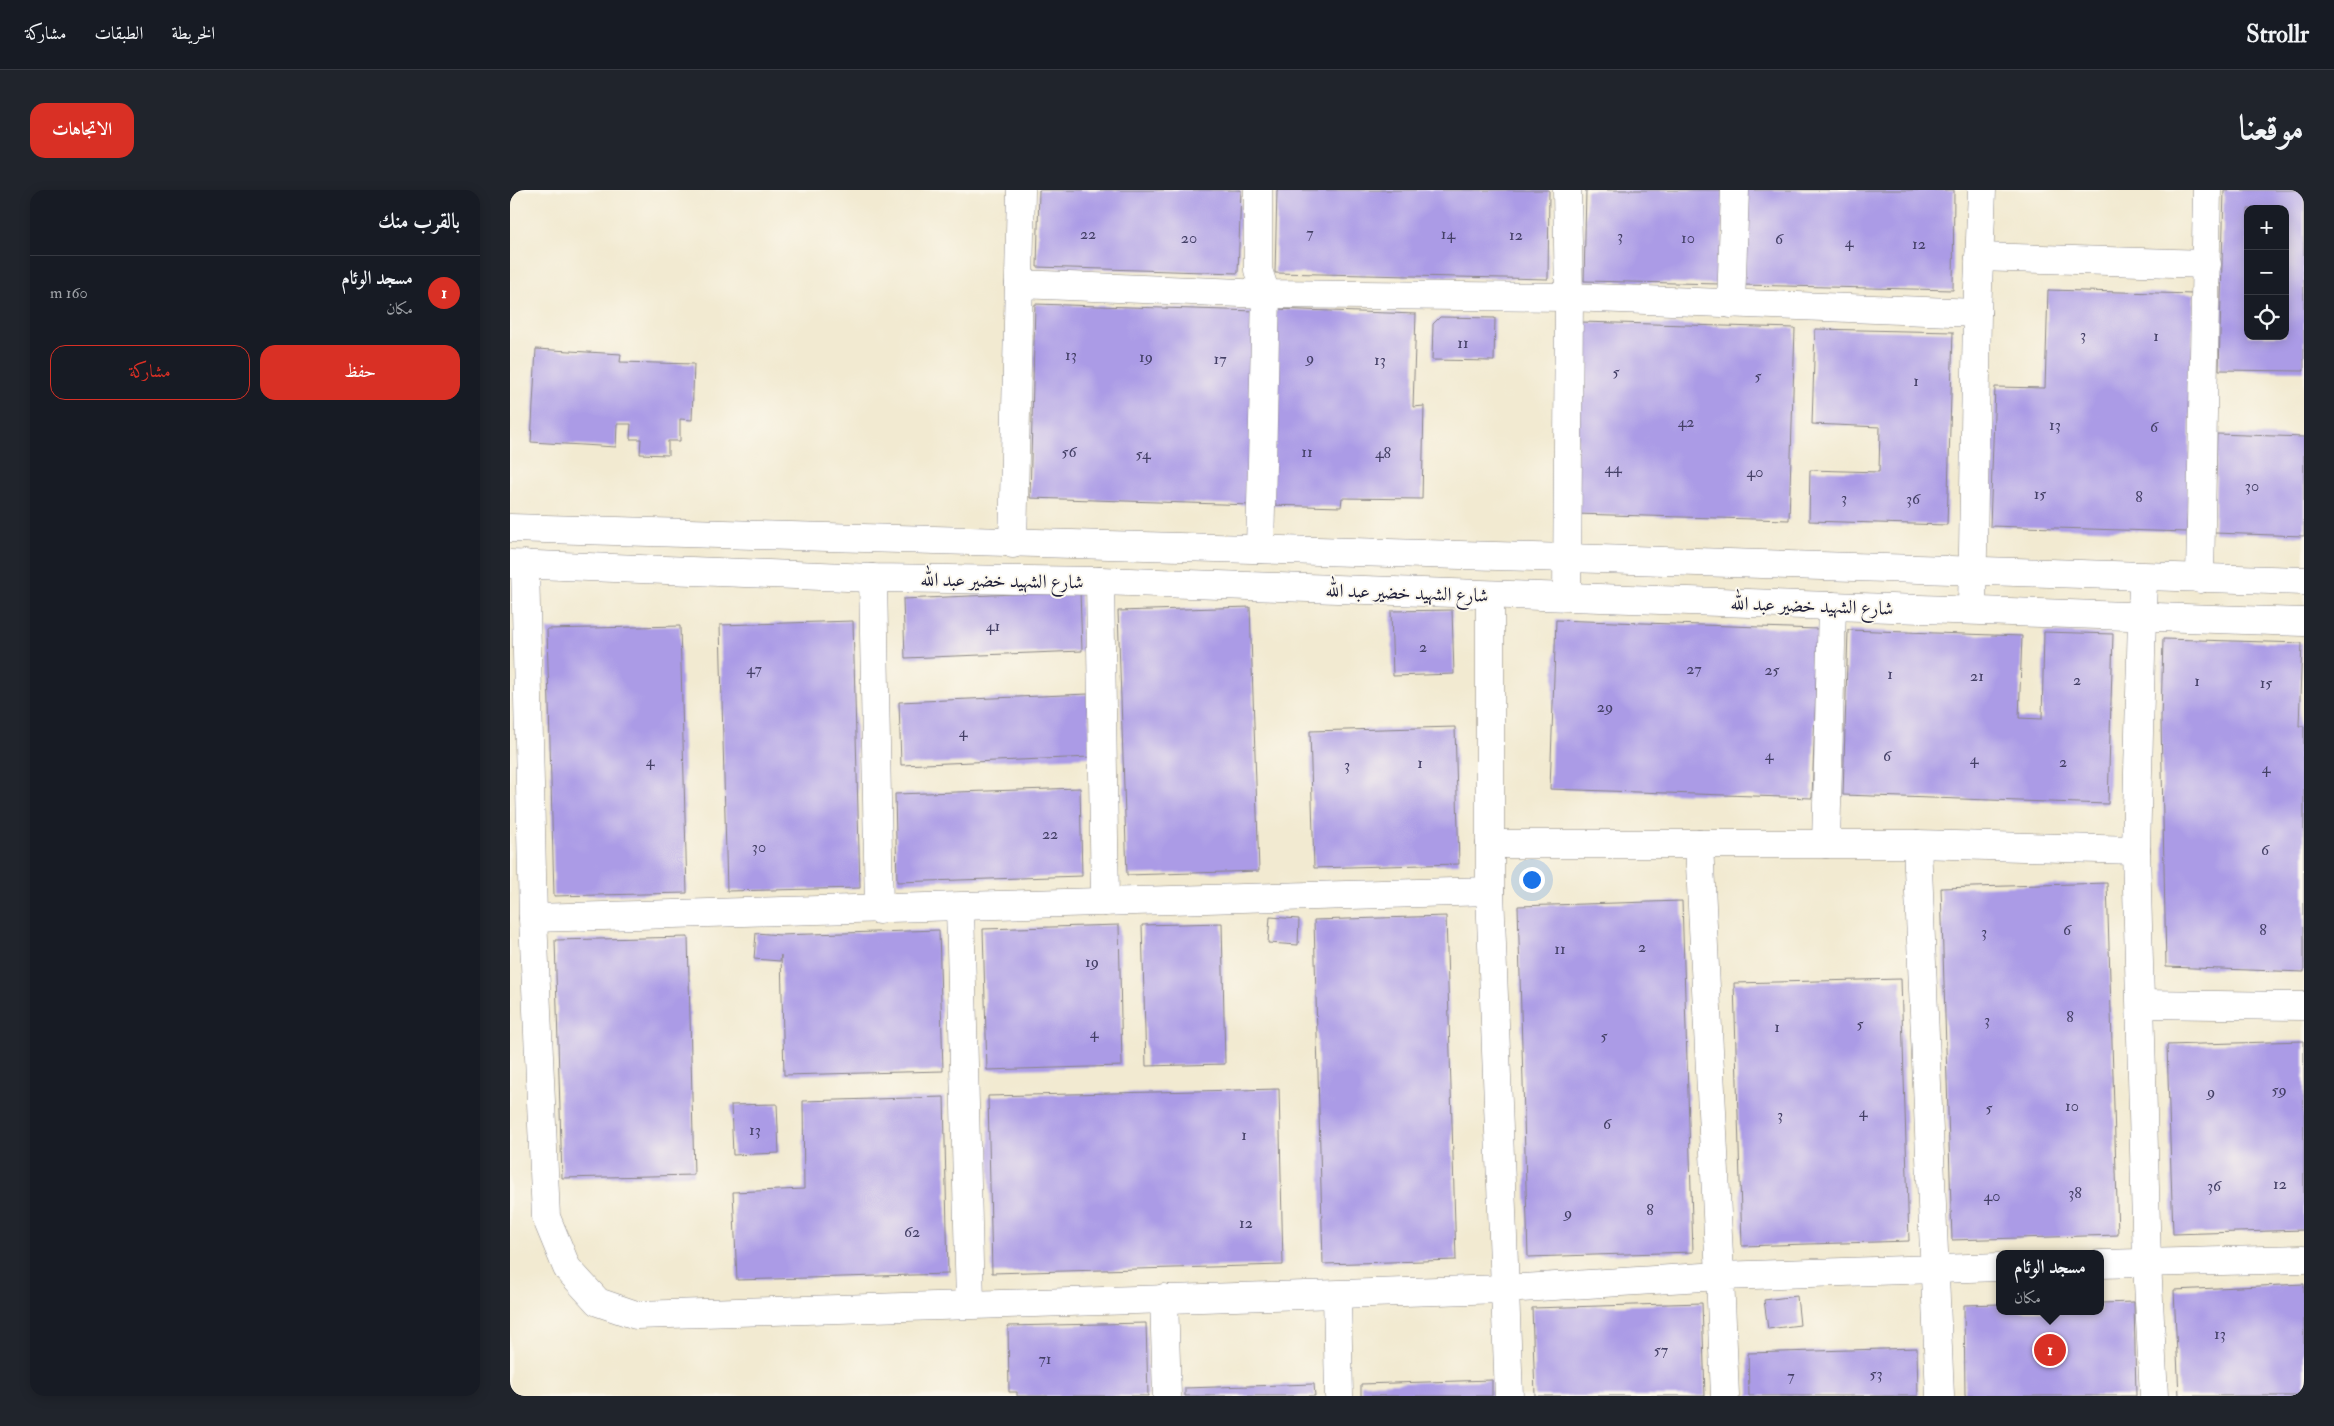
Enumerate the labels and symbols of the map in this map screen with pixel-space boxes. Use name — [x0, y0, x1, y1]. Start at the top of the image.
house number: 7 — [1306, 223, 1314, 243]
house number: 22 — [1080, 224, 1096, 244]
house number: 14 — [1441, 224, 1457, 244]
house number: 12 — [1509, 225, 1523, 245]
house number: 3 — [1617, 226, 1623, 246]
house number: 20 — [1181, 228, 1197, 248]
house number: 10 — [1681, 228, 1695, 248]
house number: 6 — [1775, 229, 1784, 249]
house number: 4 — [1845, 232, 1855, 252]
house number: 12 — [1912, 234, 1926, 254]
house number: 3 — [2080, 325, 2086, 345]
house number: 1 — [2153, 326, 2159, 346]
house number: 11 — [1457, 333, 1469, 353]
house number: 13 — [1065, 345, 1077, 365]
house number: 19 — [1139, 347, 1153, 367]
house number: 9 — [1305, 348, 1314, 368]
house number: 17 — [1213, 349, 1227, 369]
house number: 13 — [1374, 350, 1386, 370]
house number: 5 — [1612, 362, 1620, 382]
house number: 5 — [1754, 366, 1762, 386]
house number: 1 — [1913, 371, 1919, 391]
house number: 42 — [1678, 412, 1694, 432]
house number: 13 — [2049, 415, 2061, 435]
house number: 6 — [2150, 417, 2159, 437]
house number: 56 — [1061, 442, 1077, 462]
house number: 11 — [1301, 442, 1313, 462]
house number: 48 — [1375, 443, 1392, 463]
house number: 54 — [1135, 444, 1152, 464]
house number: 44 — [1604, 458, 1623, 478]
house number: 40 — [1747, 462, 1763, 482]
house number: 30 — [2245, 476, 2259, 496]
house number: 15 — [2034, 484, 2046, 504]
house number: 8 — [2135, 487, 2143, 507]
house number: 3 — [1841, 488, 1847, 508]
house number: 36 — [1906, 489, 1921, 509]
street label: شارع الشهيد خضير عبد الله — [920, 565, 1084, 597]
street label: شارع الشهيد خضير عبد الله — [1325, 575, 1489, 611]
street label: شارع الشهيد خضير عبد الله — [1730, 588, 1894, 624]
house number: 41 — [986, 616, 1000, 636]
house number: 2 — [1419, 637, 1427, 657]
house number: 47 — [746, 659, 762, 679]
house number: 27 — [1686, 659, 1702, 679]
house number: 25 — [1764, 660, 1780, 680]
house number: 1 — [1887, 664, 1893, 684]
house number: 21 — [1970, 666, 1984, 686]
house number: 2 — [2073, 670, 2081, 690]
house number: 1 — [2194, 671, 2200, 691]
house number: 15 — [2260, 673, 2272, 693]
house number: 29 — [1597, 697, 1613, 717]
house number: 4 — [959, 722, 969, 742]
house number: 4 — [1765, 745, 1775, 765]
house number: 6 — [1883, 746, 1892, 766]
house number: 4 — [1970, 749, 1980, 769]
house number: 4 — [646, 751, 656, 771]
house number: 2 — [2059, 752, 2067, 772]
house number: 1 — [1417, 753, 1423, 773]
house number: 3 — [1344, 755, 1350, 775]
house number: 4 — [2262, 758, 2272, 778]
house number: 22 — [1042, 824, 1058, 844]
house number: 30 — [752, 837, 766, 857]
house number: 6 — [2261, 840, 2270, 860]
your location — [1519, 867, 1545, 893]
house number: 6 — [2063, 920, 2072, 940]
house number: 8 — [2259, 920, 2267, 940]
house number: 3 — [1981, 922, 1987, 942]
house number: 2 — [1638, 937, 1646, 957]
house number: 11 — [1554, 939, 1566, 959]
house number: 19 — [1085, 952, 1099, 972]
house number: 8 — [2066, 1007, 2074, 1027]
house number: 3 — [1984, 1010, 1990, 1030]
house number: 5 — [1856, 1014, 1864, 1034]
house number: 1 — [1774, 1017, 1780, 1037]
house number: 4 — [1090, 1023, 1100, 1043]
house number: 5 — [1600, 1026, 1608, 1046]
house number: 59 — [2271, 1080, 2287, 1100]
house number: 9 — [2206, 1082, 2215, 1102]
house number: 10 — [2065, 1096, 2079, 1116]
house number: 5 — [1985, 1098, 1993, 1118]
house number: 4 — [1859, 1102, 1869, 1122]
house number: 3 — [1777, 1105, 1783, 1125]
house number: 6 — [1603, 1114, 1612, 1134]
house number: 13 — [749, 1120, 761, 1140]
house number: 1 — [1241, 1125, 1247, 1145]
house number: 12 — [2273, 1174, 2287, 1194]
house number: 36 — [2207, 1176, 2222, 1196]
house number: 38 — [2068, 1183, 2082, 1203]
house number: 40 — [1984, 1186, 2000, 1206]
house number: 8 — [1646, 1200, 1654, 1220]
house number: 9 — [1563, 1203, 1572, 1223]
house number: 12 — [1239, 1213, 1253, 1233]
house number: 62 — [904, 1222, 920, 1242]
house number: 13 — [2214, 1324, 2226, 1344]
pin: 1 — [2034, 1331, 2066, 1369]
house number: 57 — [1654, 1340, 1669, 1360]
house number: 71 — [1038, 1349, 1052, 1369]
house number: 53 — [1869, 1364, 1883, 1384]
house number: 7 — [1787, 1366, 1795, 1386]

